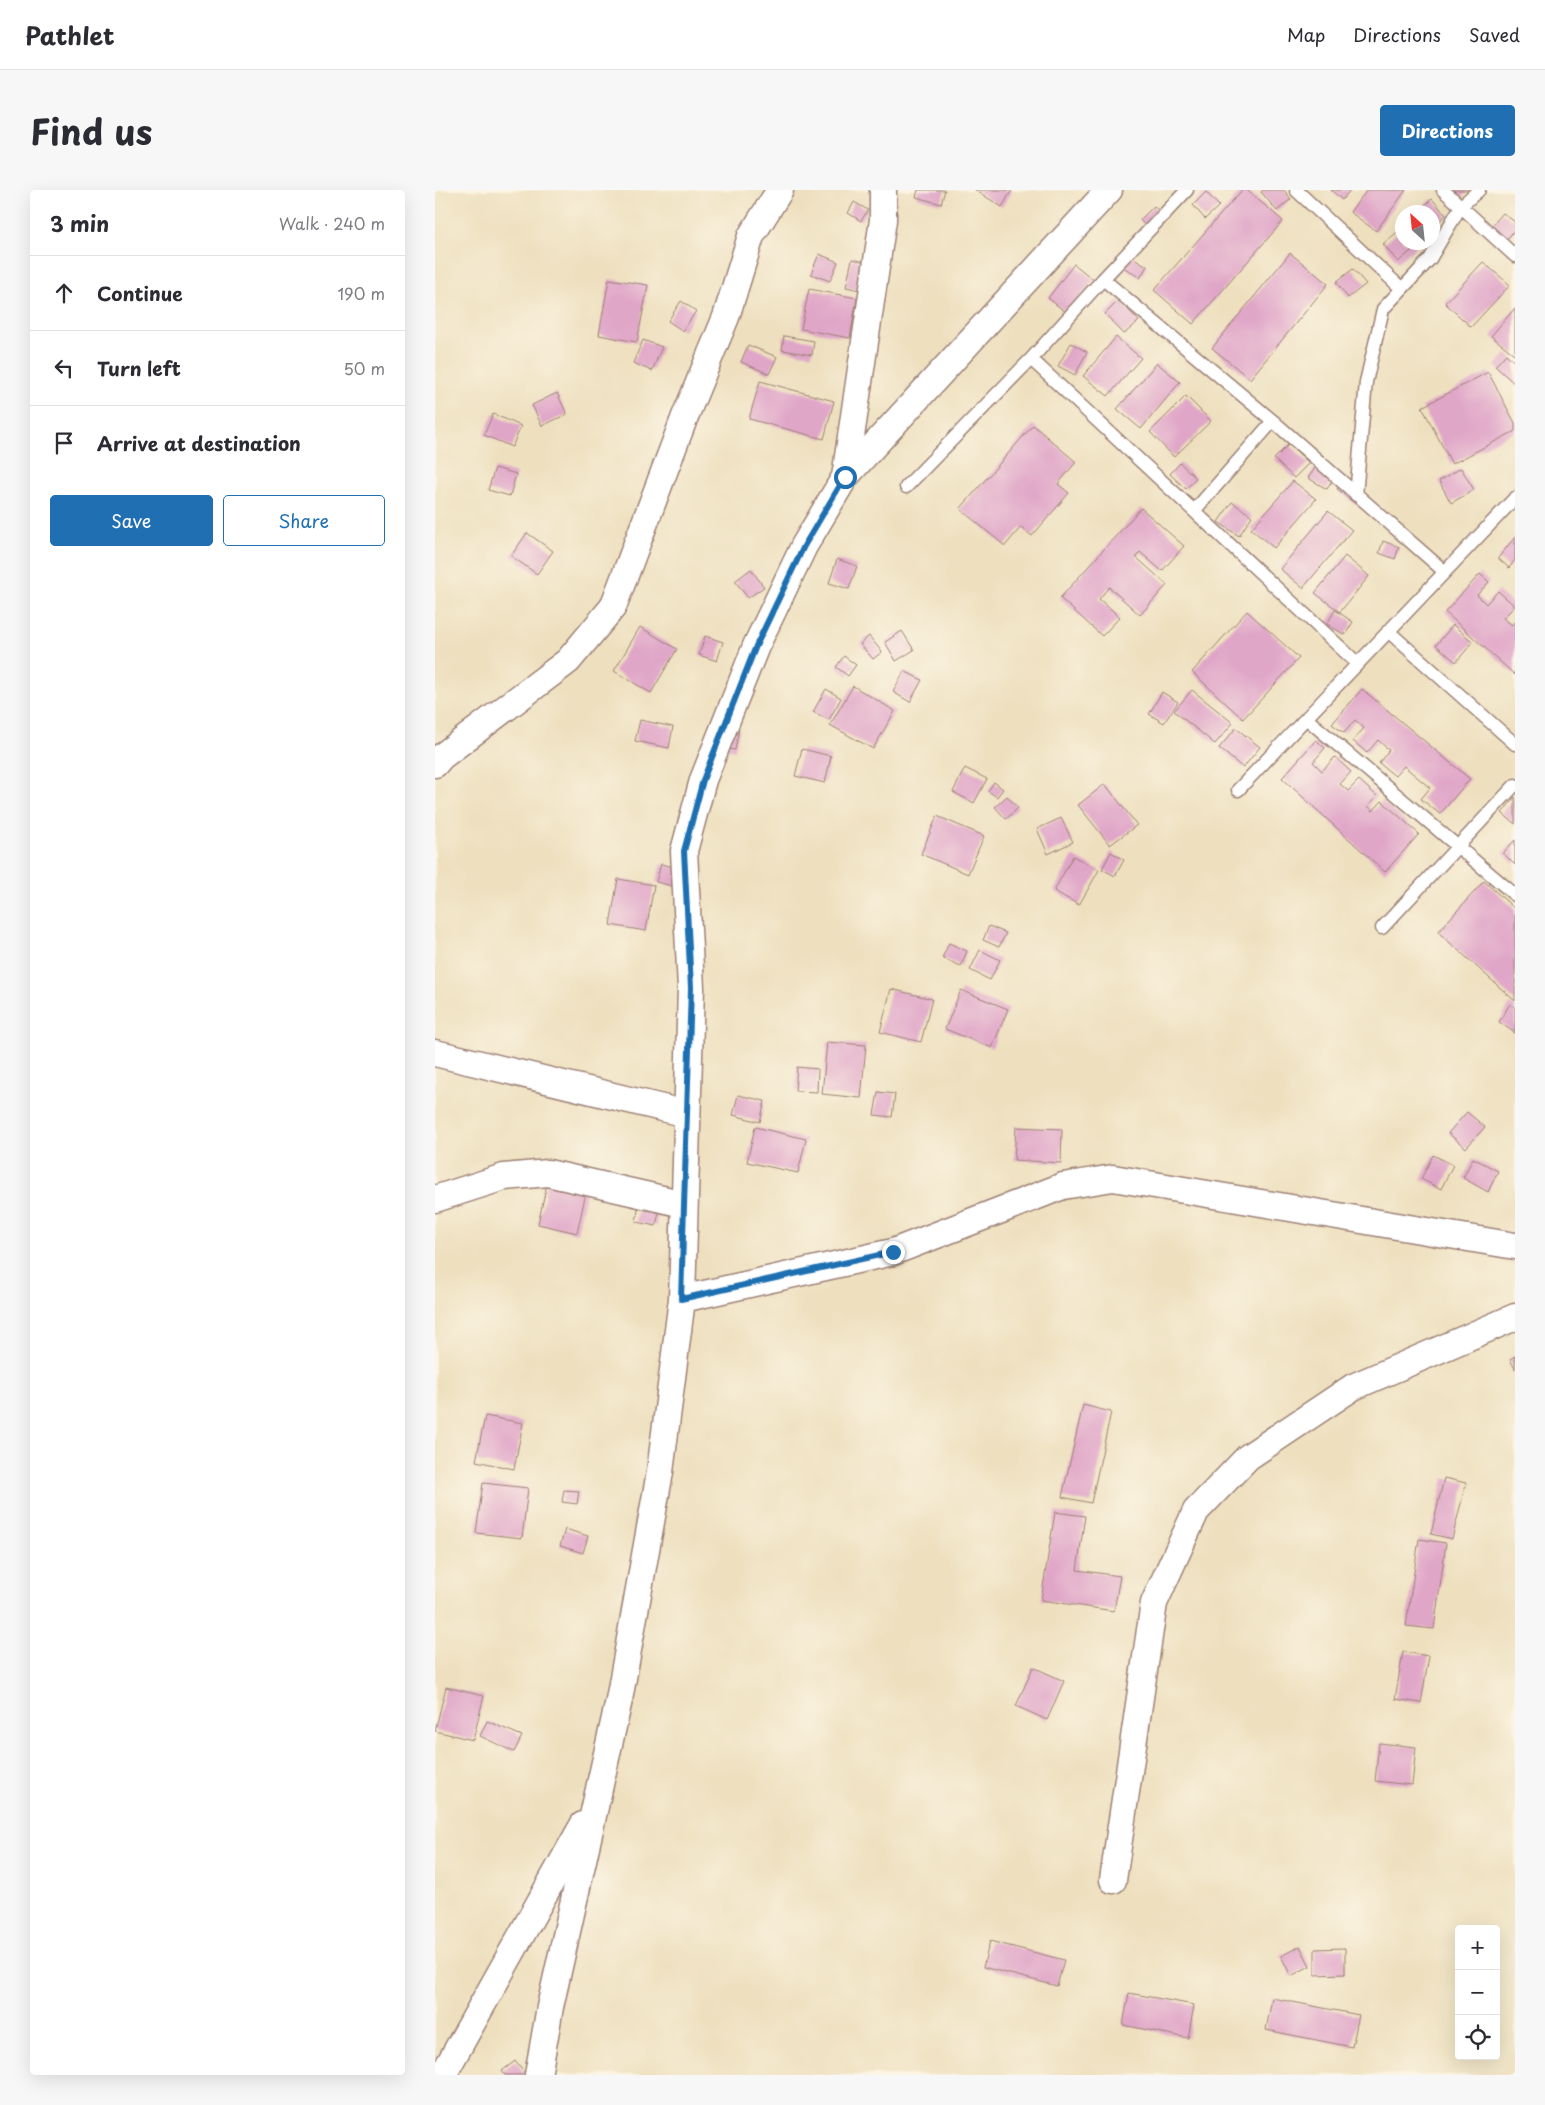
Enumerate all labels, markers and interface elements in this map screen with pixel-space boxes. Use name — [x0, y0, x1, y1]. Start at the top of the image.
text: Pathlet — [25, 17, 115, 53]
text: Map — [1287, 21, 1325, 48]
text: Directions — [1353, 21, 1441, 48]
text: Saved — [1469, 21, 1520, 48]
text: Find us — [30, 104, 152, 157]
button: Directions — [1380, 105, 1515, 156]
north arrow — [1395, 205, 1440, 250]
text: 3 min — [50, 207, 109, 239]
text: Walk · 240 m — [279, 211, 385, 235]
icon: ahead — [50, 279, 78, 307]
text: Continue — [97, 279, 183, 307]
text: 190 m — [337, 281, 385, 305]
icon: left — [50, 354, 78, 382]
text: Turn left — [97, 354, 181, 382]
text: 50 m — [344, 356, 385, 380]
icon: arrive — [50, 429, 78, 457]
text: Arrive at destination — [97, 429, 301, 457]
route start — [834, 466, 857, 489]
button: Save — [50, 495, 213, 546]
button: Share — [223, 495, 385, 546]
route end — [882, 1241, 905, 1264]
map controls — [1455, 1925, 1500, 2060]
button: + — [1455, 1925, 1500, 1970]
button: − — [1455, 1970, 1500, 2015]
button: locate — [1455, 2015, 1500, 2060]

